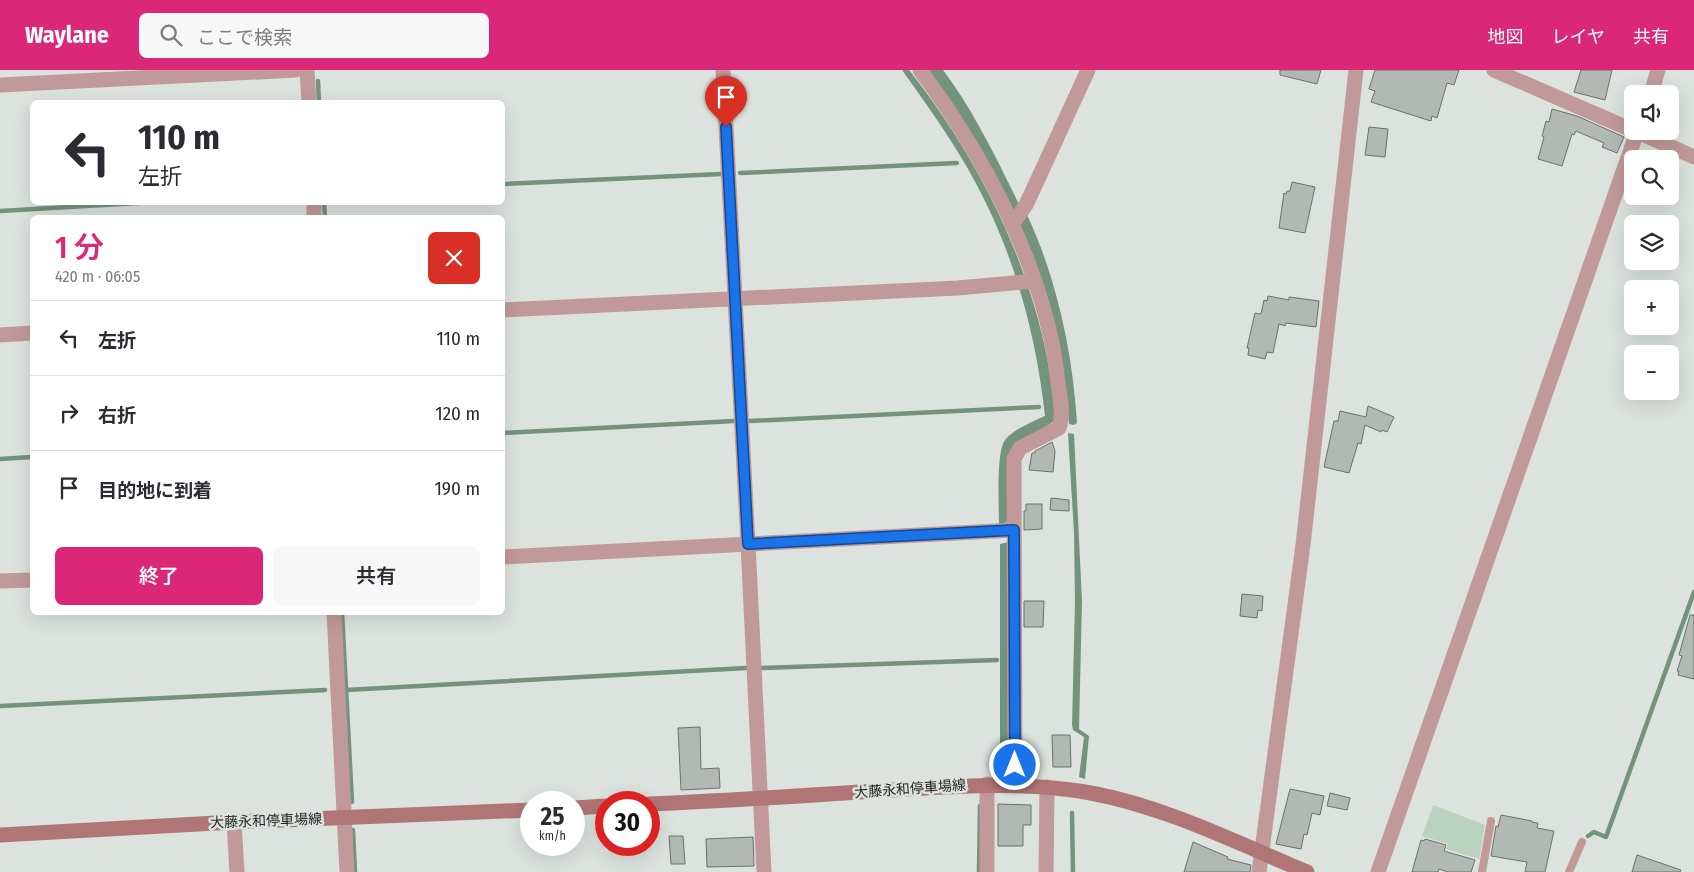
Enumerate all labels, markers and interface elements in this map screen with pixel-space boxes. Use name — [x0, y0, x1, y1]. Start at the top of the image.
search box — [139, 13, 489, 58]
text: Waylane — [25, 21, 109, 49]
icon: search — [157, 21, 185, 49]
text: ここで検索 — [197, 26, 292, 49]
text: 地図 — [1488, 26, 1524, 48]
text: レイヤ — [1552, 26, 1605, 48]
text: 共有 — [1633, 26, 1669, 48]
pin — [705, 76, 747, 127]
icon: arrive — [712, 83, 740, 111]
map controls — [1624, 85, 1679, 400]
button: sound — [1624, 85, 1679, 140]
text: 110 m — [138, 116, 220, 158]
icon: left — [55, 120, 120, 185]
button: search — [1624, 150, 1679, 205]
text: 左折 — [138, 163, 182, 190]
button: layers — [1624, 215, 1679, 270]
text: 1 分 — [55, 230, 104, 266]
button: close — [428, 232, 480, 284]
text: 420 m · 06:05 — [55, 267, 140, 286]
button: + — [1624, 280, 1679, 335]
icon: left — [55, 324, 83, 352]
text: 110 m — [436, 327, 480, 350]
text: 左折 — [98, 329, 136, 352]
button: − — [1624, 345, 1679, 400]
icon: right — [55, 399, 83, 427]
text: 120 m — [435, 402, 480, 425]
text: 右折 — [98, 404, 136, 427]
icon: arrive — [55, 474, 83, 502]
text: 190 m — [434, 477, 480, 500]
text: 目的地に到着 — [98, 479, 212, 502]
button: 終了 — [55, 547, 263, 605]
button: 共有 — [273, 547, 480, 605]
position arrow — [988, 738, 1040, 790]
street label: 大藤永和停車場線 — [854, 777, 966, 801]
speed limit sign: 30 — [595, 791, 660, 856]
text: 25 — [541, 802, 564, 832]
street label: 大藤永和停車場線 — [210, 811, 322, 831]
text: km/h — [539, 829, 566, 843]

